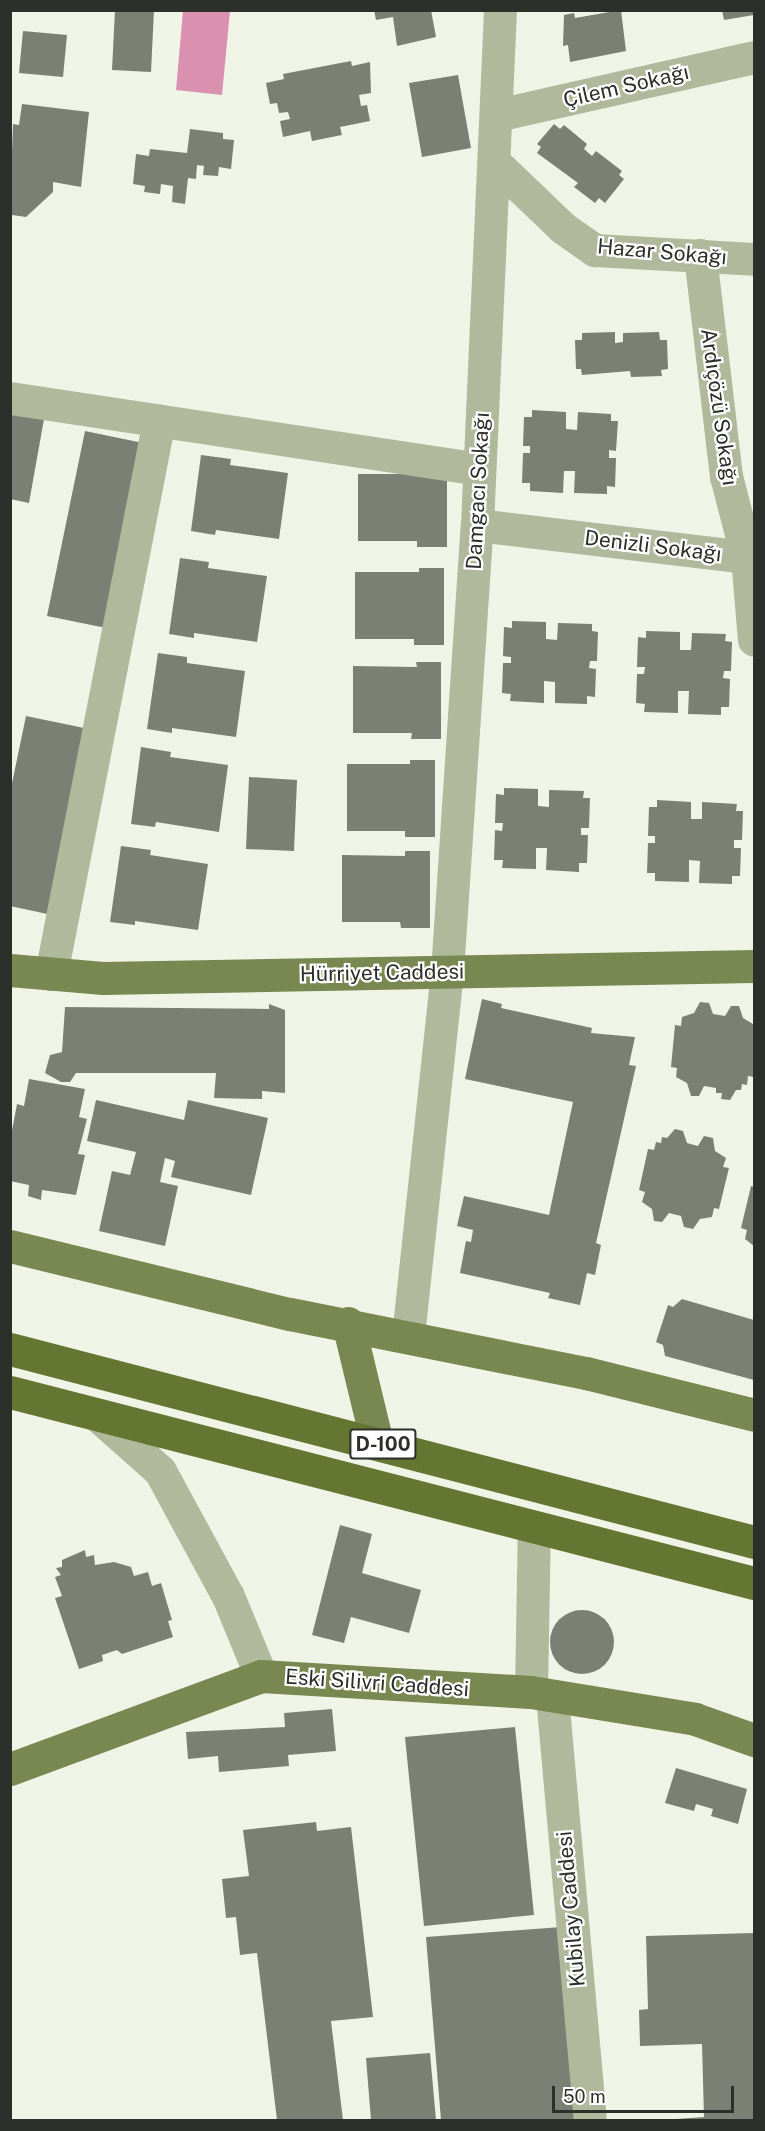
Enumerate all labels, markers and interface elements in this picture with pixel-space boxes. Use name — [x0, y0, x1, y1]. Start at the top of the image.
street label: Çilem Sokağı — [561, 59, 691, 113]
street label: Hazar Sokağı — [596, 234, 728, 270]
street label: Ardıçözü Sokağı — [696, 327, 742, 487]
street label: Damgacı Sokağı — [461, 412, 495, 570]
street label: Denizli Sokağı — [583, 525, 723, 567]
street label: Hürriyet Caddesi — [300, 959, 464, 987]
road number: D-100 — [348, 1427, 418, 1461]
street label: Eski Silivri Caddesi — [284, 1664, 470, 1702]
street label: Kubilay Caddesi — [552, 1830, 590, 1988]
scale bar — [555, 2074, 736, 2112]
text: 50 m — [563, 2086, 606, 2107]

